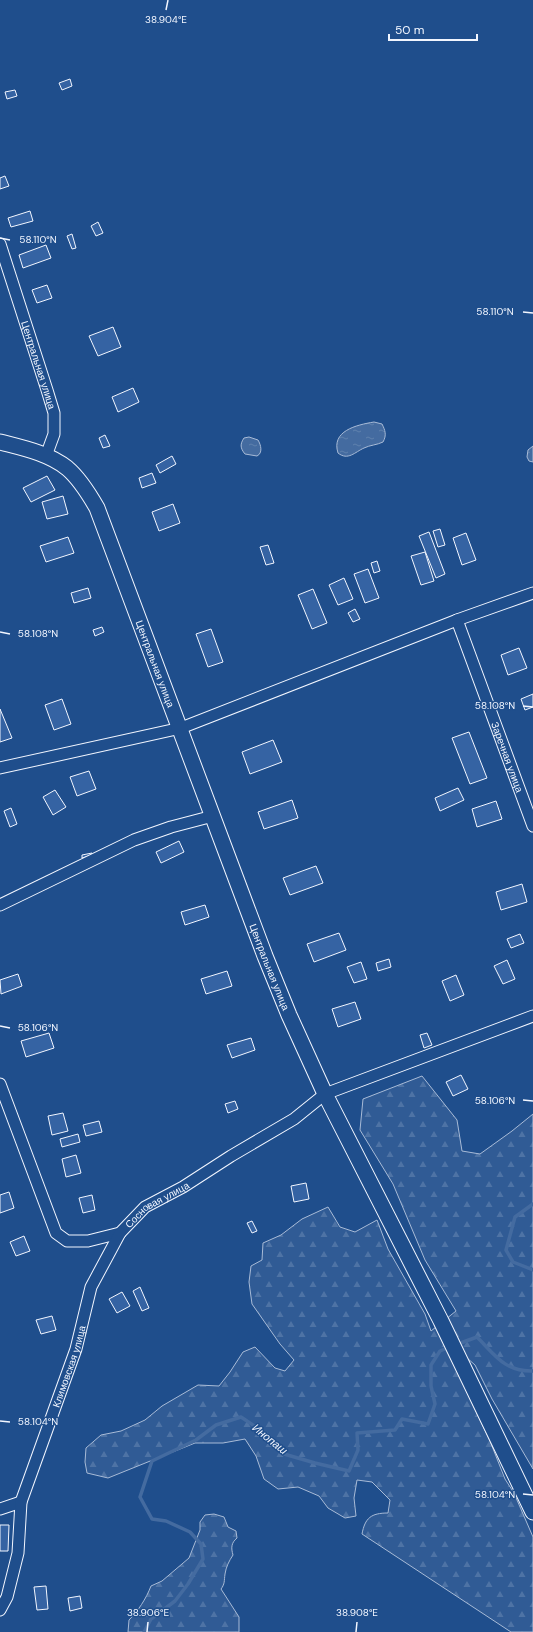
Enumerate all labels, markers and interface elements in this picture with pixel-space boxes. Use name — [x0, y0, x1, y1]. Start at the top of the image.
text: 38.904°E — [145, 13, 187, 26]
scale bar — [389, 16, 477, 42]
text: 50 m — [395, 22, 424, 38]
text: 58.110°N — [19, 233, 57, 246]
text: 58.110°N — [476, 305, 514, 318]
street label: Центральная улица — [18, 319, 59, 411]
street label: Центральная улица — [133, 619, 177, 710]
text: 58.108°N — [18, 627, 58, 640]
text: 58.108°N — [475, 699, 515, 712]
street label: Заречная улица — [488, 720, 526, 795]
street label: Центральная улица — [246, 922, 293, 1013]
text: 58.106°N — [18, 1021, 58, 1034]
text: 58.106°N — [475, 1094, 515, 1107]
street label: Сосновая улица — [122, 1179, 192, 1231]
street label: Климовская улица — [50, 1324, 89, 1409]
text: 58.104°N — [18, 1415, 58, 1428]
water label: Инопаш — [250, 1421, 290, 1457]
text: 58.104°N — [475, 1488, 515, 1501]
text: 38.906°E — [127, 1606, 169, 1619]
text: 38.908°E — [336, 1606, 378, 1619]

